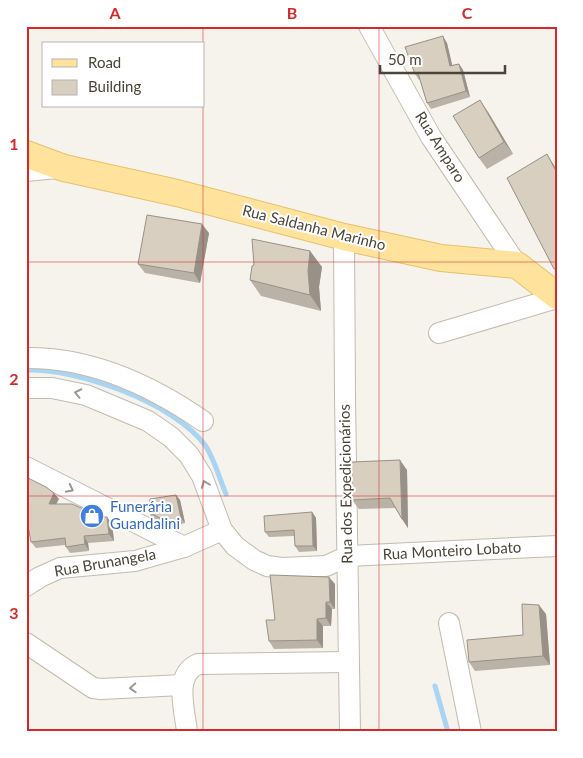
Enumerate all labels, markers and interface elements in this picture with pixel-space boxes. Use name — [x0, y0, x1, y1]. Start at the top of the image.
text: A — [108, 3, 121, 22]
text: B — [287, 3, 297, 22]
text: C — [462, 3, 473, 22]
legend — [42, 42, 205, 108]
scale bar — [380, 42, 506, 74]
text: 50 m — [388, 50, 422, 68]
text: Road — [88, 53, 121, 71]
text: Building — [88, 77, 141, 95]
street label: Rua Amparo — [412, 108, 470, 185]
text: 1 — [9, 134, 19, 153]
street label: Rua Saldanha Marinho — [241, 200, 388, 254]
text: 2 — [9, 369, 19, 388]
one-way arrow — [74, 389, 83, 399]
street label: Rua dos Expedicionários — [335, 404, 355, 564]
one-way arrow — [201, 480, 212, 489]
one-way arrow — [64, 483, 73, 493]
place label: Funerária Guandalini — [110, 497, 180, 532]
shop icon: Funerária Guandalini — [79, 503, 105, 529]
street label: Rua Monteiro Lobato — [382, 537, 522, 563]
street label: Rua Brunangela — [53, 544, 157, 580]
text: 3 — [9, 603, 19, 622]
one-way arrow — [129, 682, 137, 693]

